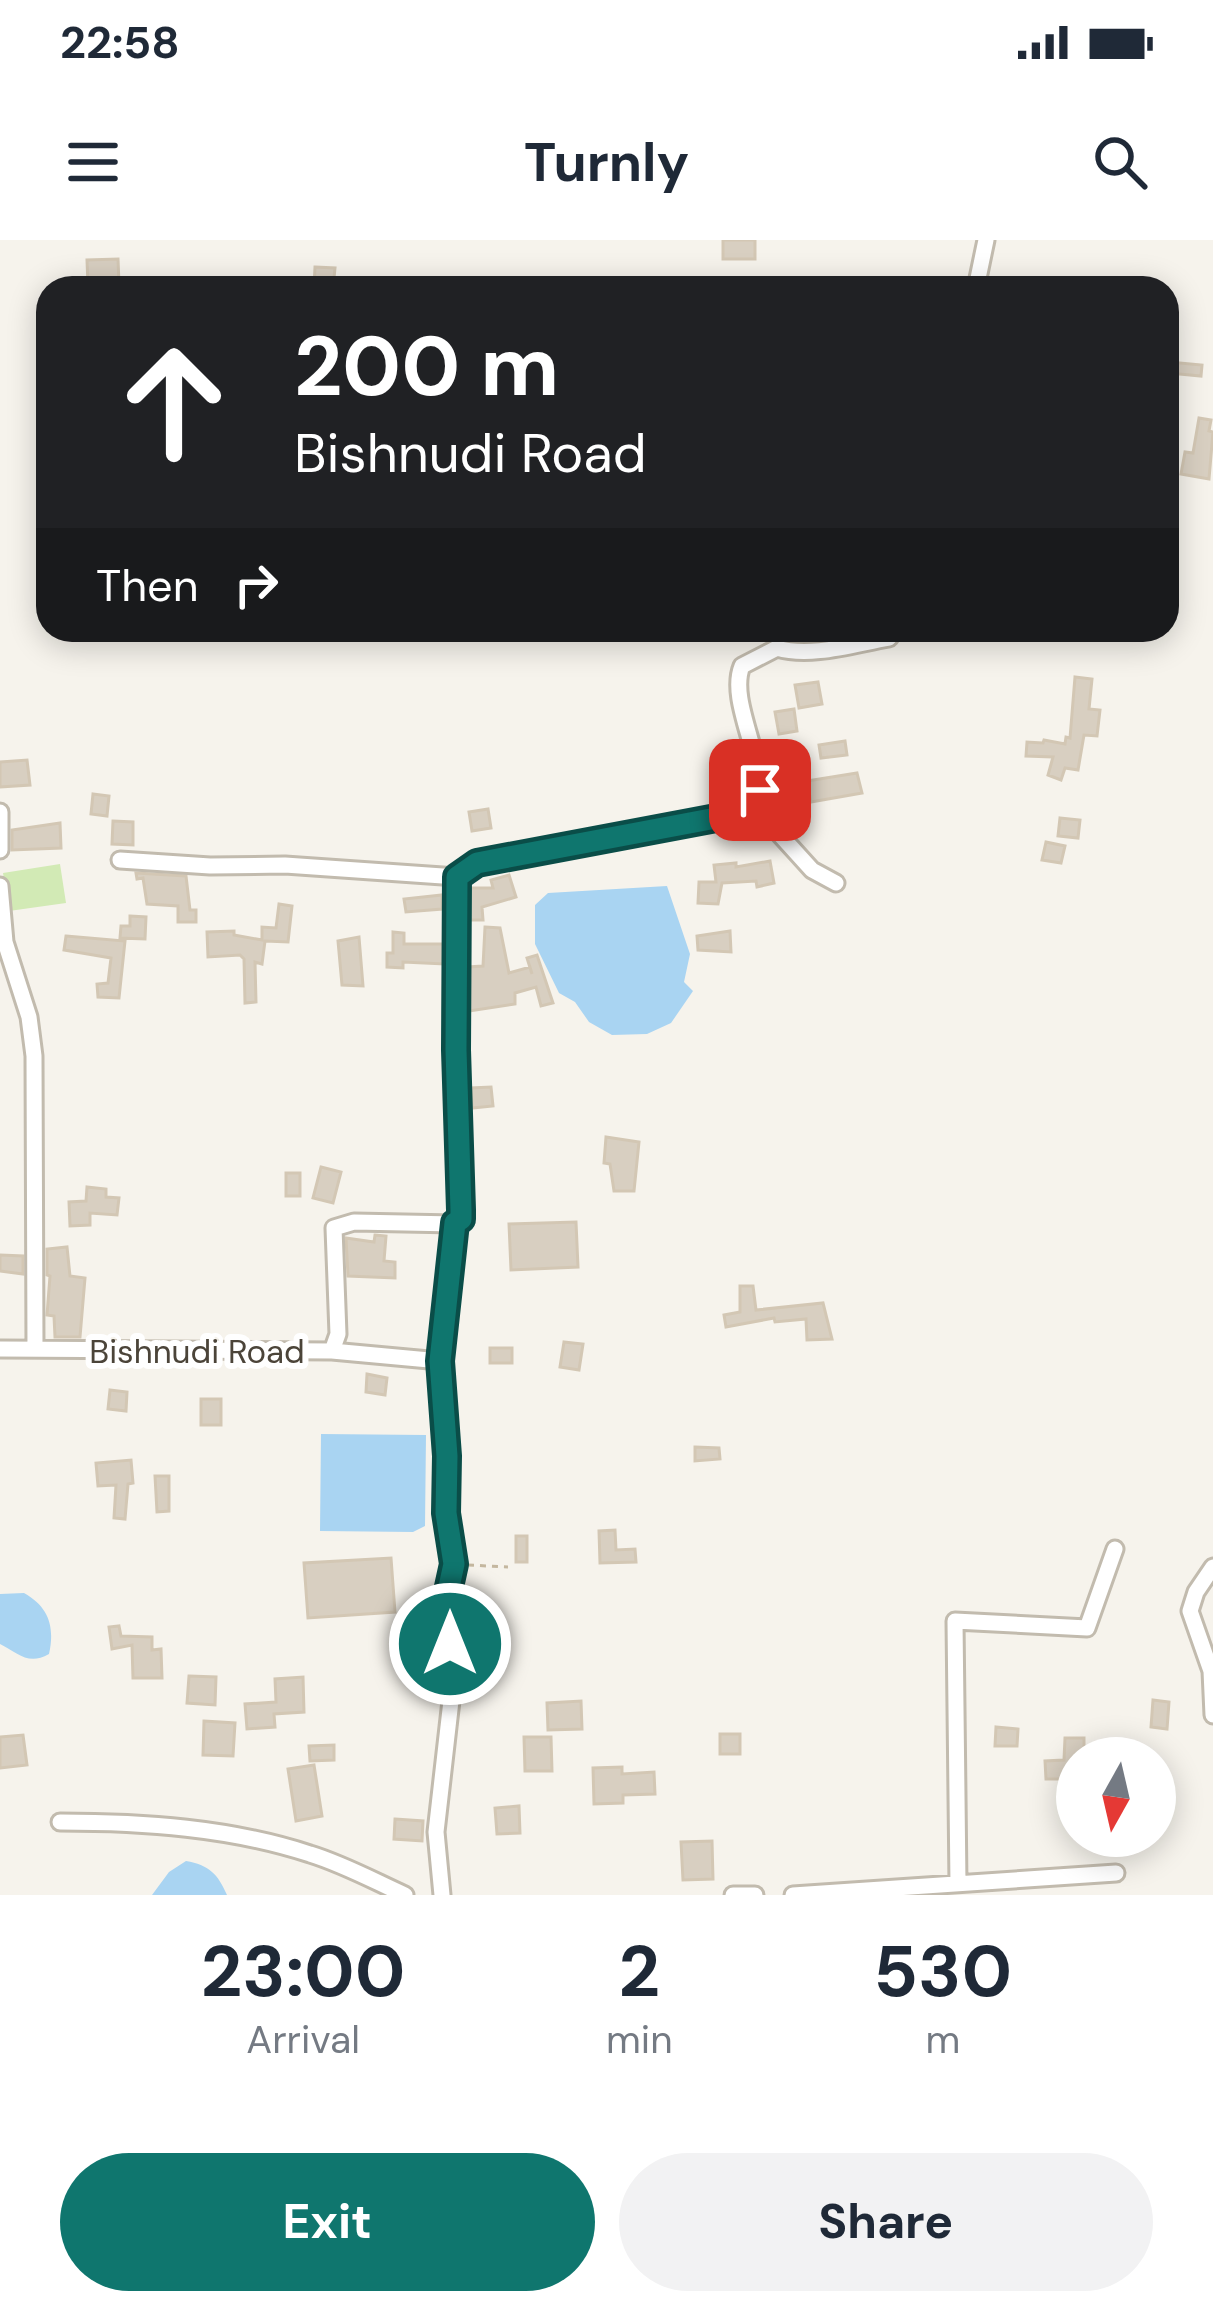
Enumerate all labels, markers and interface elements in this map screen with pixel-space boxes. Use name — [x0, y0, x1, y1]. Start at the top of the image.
text: 22:58 — [60, 13, 180, 72]
text: Turnly — [524, 127, 689, 198]
icon: menu — [60, 129, 126, 195]
icon: search — [1087, 129, 1153, 195]
text: 200 m — [294, 312, 559, 421]
icon: ahead — [96, 324, 252, 480]
text: Bishnudi Road — [294, 418, 647, 489]
icon: right — [223, 552, 289, 618]
text: Then — [96, 556, 199, 615]
pin — [709, 739, 811, 841]
icon: arrive — [727, 757, 793, 823]
street label: Bishnudi Road — [89, 1330, 305, 1373]
position arrow — [387, 1581, 513, 1707]
north arrow — [1056, 1737, 1176, 1857]
map controls — [1056, 1737, 1176, 1857]
text: 23:00 — [201, 1925, 405, 2018]
text: 2 — [619, 1925, 660, 2018]
text: 530 — [873, 1925, 1012, 2018]
text: Arrival — [246, 2014, 360, 2065]
text: min — [606, 2014, 673, 2065]
text: m — [925, 2014, 960, 2065]
button: Exit — [60, 2153, 595, 2291]
button: Share — [619, 2153, 1153, 2291]

